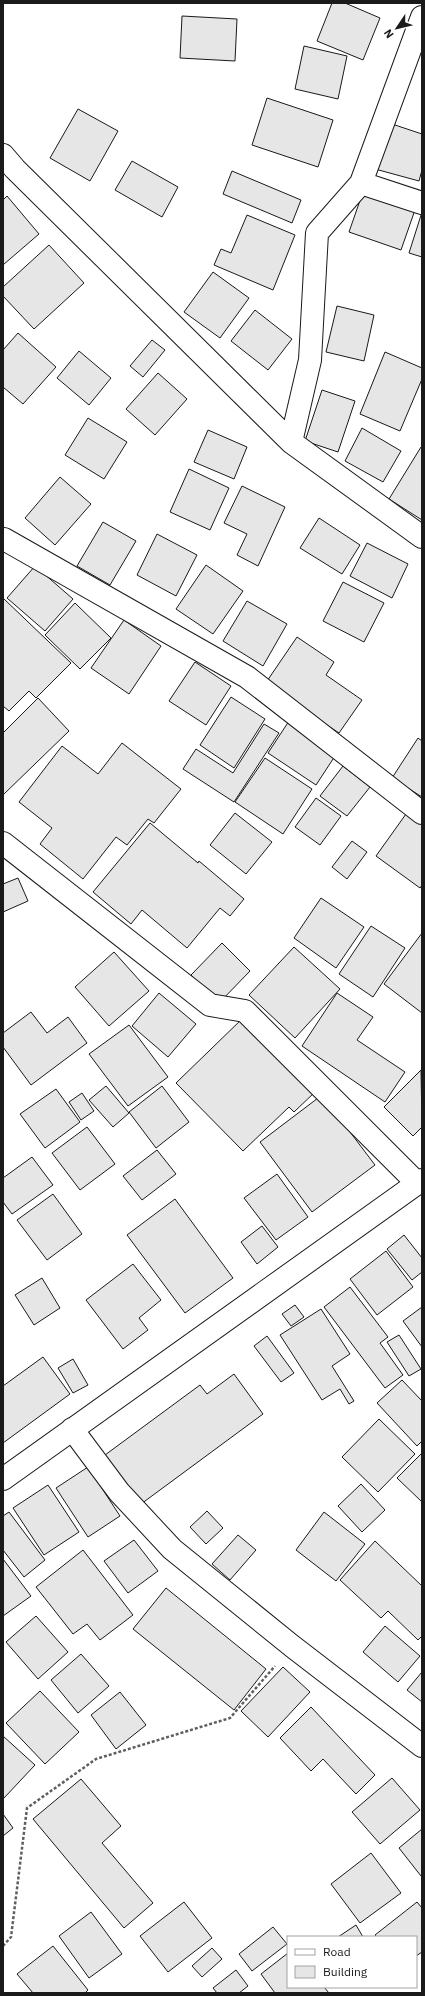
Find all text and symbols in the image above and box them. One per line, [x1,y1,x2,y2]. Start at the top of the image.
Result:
north arrow [377,8,417,48]
text: N [381,26,397,41]
legend [287,1936,417,1988]
text: Road [323,1944,351,1959]
text: Building [323,1964,368,1979]

